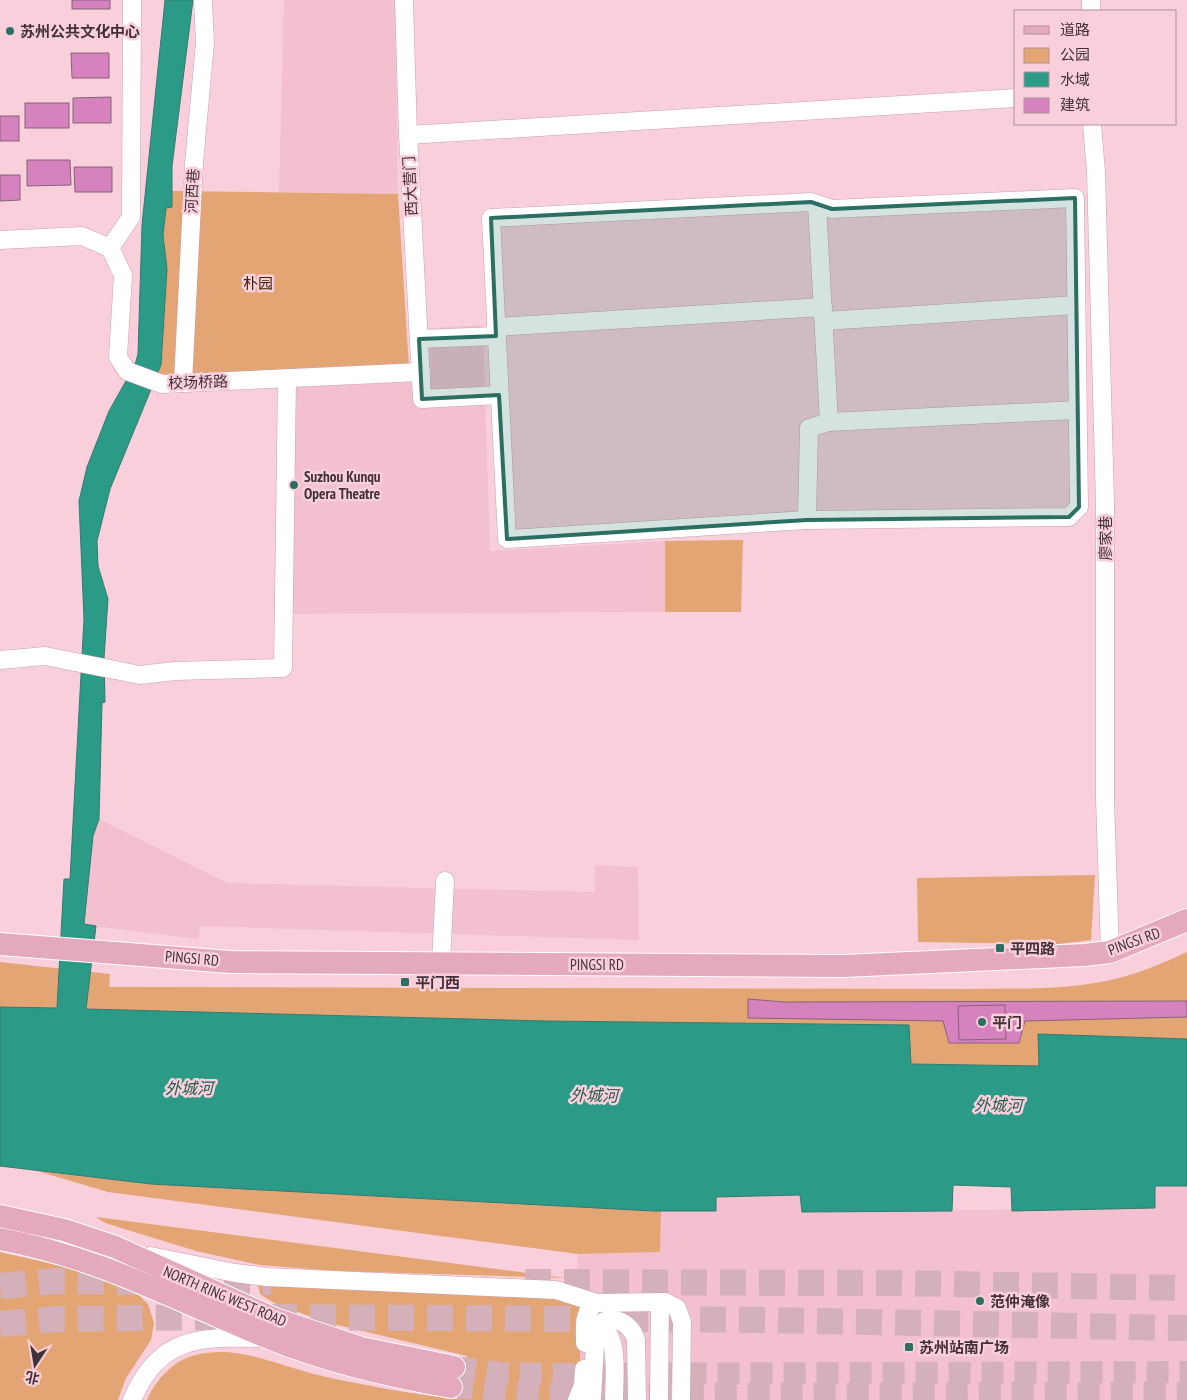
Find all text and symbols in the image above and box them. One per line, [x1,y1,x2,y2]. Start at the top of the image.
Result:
legend [1014,10,1177,125]
text: 道路 [1060,20,1090,39]
place label: 苏州公共文化中心 [20,22,140,41]
marker: 苏州公共文化中心 [4,25,16,37]
text: 公园 [1060,45,1090,64]
text: 水域 [1060,70,1090,89]
text: 建筑 [1060,95,1090,114]
street label: 西大营门 [399,156,421,216]
street label: 河西巷 [181,168,203,214]
park label: 朴园 [243,274,273,293]
street label: 校场桥路 [168,371,228,393]
place label: Suzhou Kunqu Opera Theatre [304,467,381,503]
marker: Suzhou Kunqu Opera Theatre [288,479,300,491]
street label: 廖家巷 [1096,515,1115,561]
street label: PINGSI RD [1105,923,1163,959]
place label: 平四路 [1010,939,1055,958]
marker: 平四路 [994,942,1006,954]
street label: PINGSI RD [164,946,220,970]
street label: PINGSI RD [570,955,624,974]
place label: 平门西 [415,973,460,992]
marker: 平门西 [399,976,411,988]
place label: 平门 [992,1013,1022,1032]
marker: 平门 [976,1016,988,1028]
water label: 外城河 [165,1078,216,1098]
water label: 外城河 [570,1085,621,1105]
water label: 外城河 [974,1095,1025,1115]
street label: NORTH RING WEST ROAD [161,1262,289,1331]
place label: 范仲淹像 [990,1292,1050,1311]
marker: 范仲淹像 [974,1295,986,1307]
place label: 苏州站南广场 [919,1338,1009,1357]
north arrow [10,1340,60,1390]
marker: 苏州站南广场 [903,1341,915,1353]
text: 北 [24,1367,41,1388]

